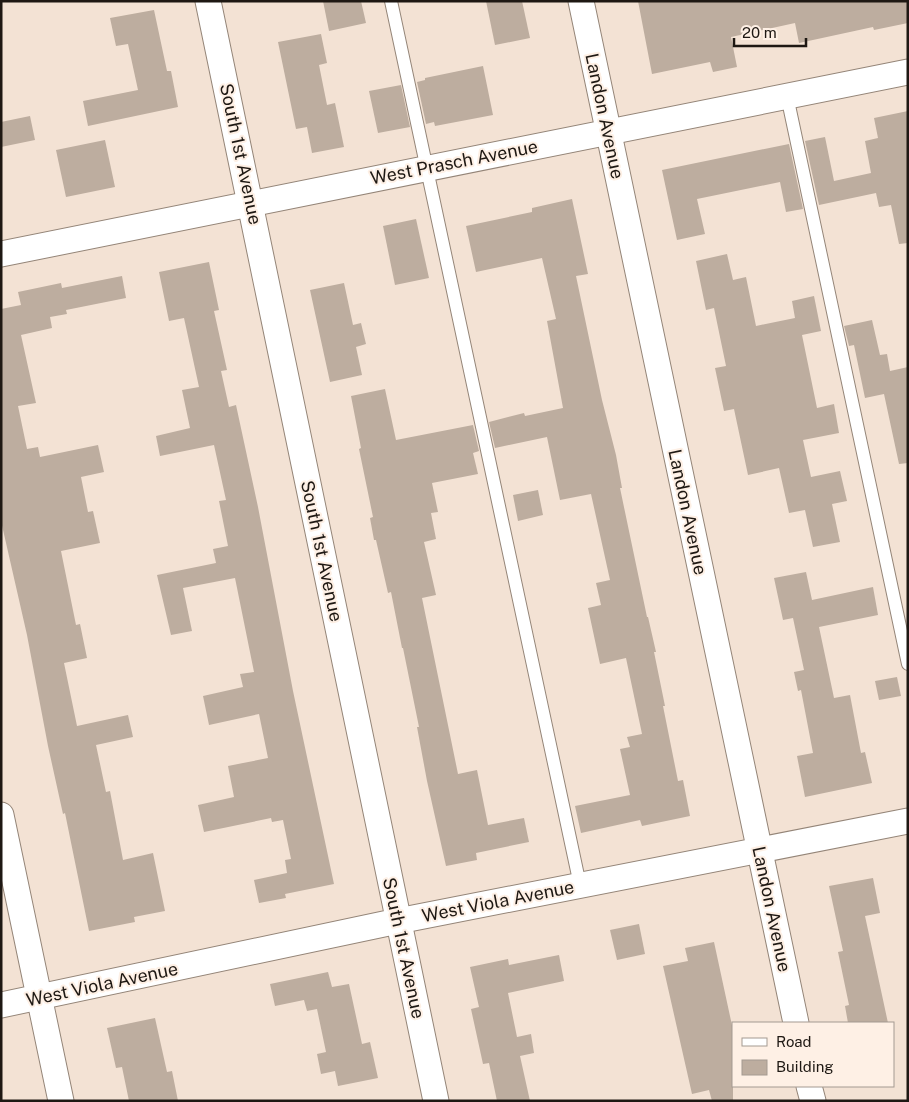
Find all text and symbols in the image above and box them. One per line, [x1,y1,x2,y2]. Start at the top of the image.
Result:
scale bar [734,15,806,47]
text: 20 m [742,24,777,41]
street label: Landon Avenue [581,51,629,181]
street label: South 1st Avenue [216,81,266,227]
street label: West Prasch Avenue [368,135,540,189]
street label: Landon Avenue [664,447,712,577]
street label: South 1st Avenue [297,478,347,624]
street label: Landon Avenue [748,844,796,974]
street label: South 1st Avenue [379,875,429,1021]
street label: West Viola Avenue [420,876,576,926]
street label: West Viola Avenue [24,958,180,1010]
legend [732,1022,894,1087]
text: Road [776,1033,812,1050]
text: Building [776,1058,834,1075]

